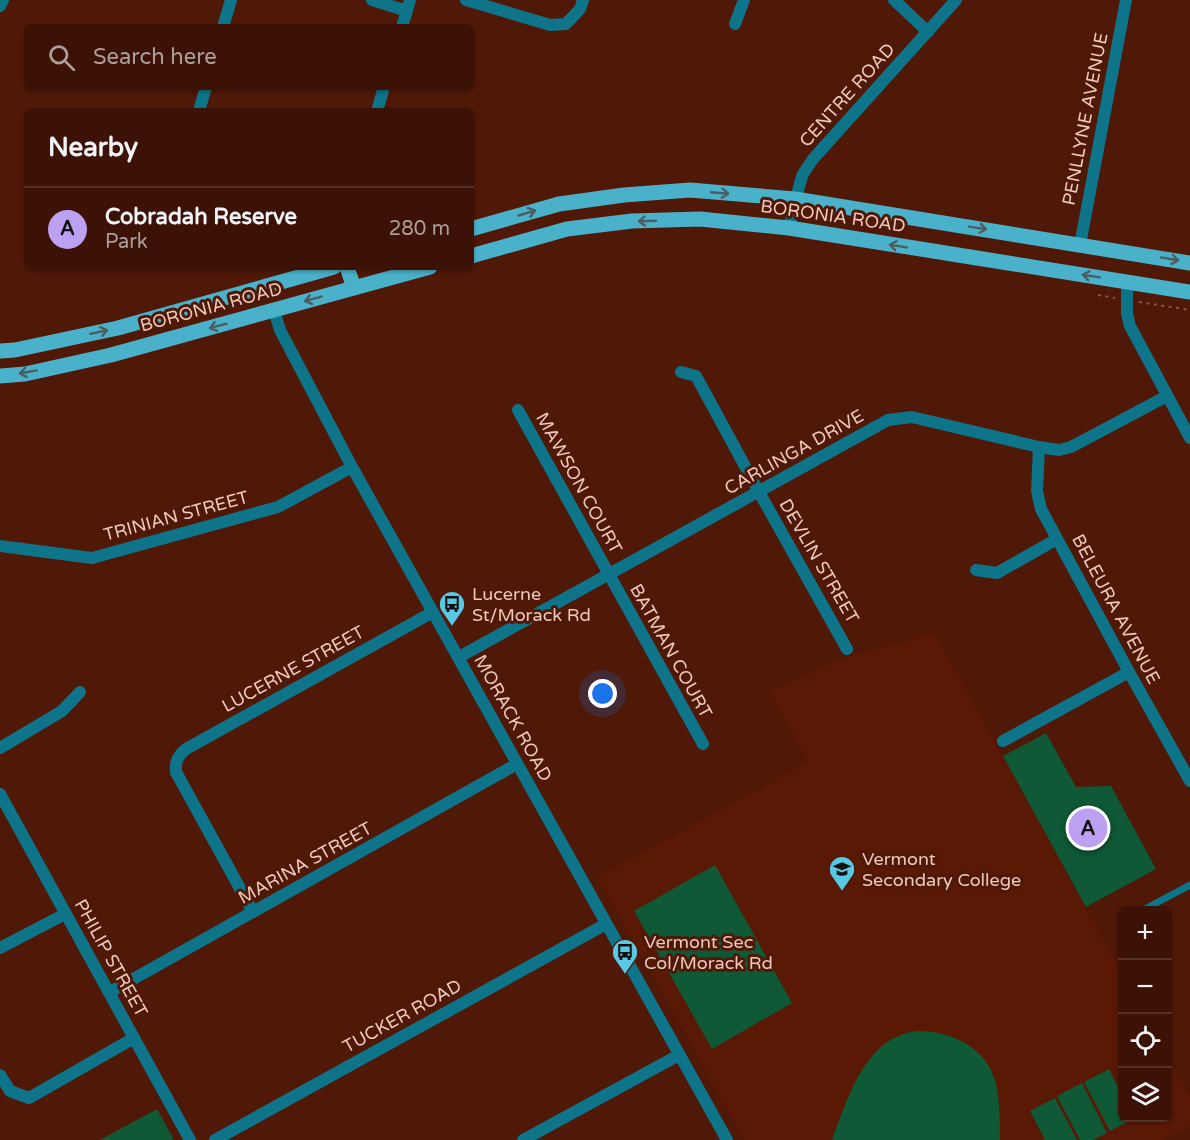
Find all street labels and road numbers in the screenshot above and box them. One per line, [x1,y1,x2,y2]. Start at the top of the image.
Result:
street label: PENLLYNE AVENUE [1057,31,1113,207]
street label: CENTRE ROAD [794,38,900,152]
street label: BORONIA ROAD [759,195,907,237]
street label: BORONIA ROAD [137,277,285,337]
street label: CARLINGA DRIVE [720,405,868,499]
street label: MAWSON COURT [531,409,627,557]
street label: TRINIAN STREET [101,486,251,546]
street label: DEVLIN STREET [774,495,864,627]
street label: BELEURA AVENUE [1067,530,1165,688]
street label: BATMAN COURT [625,580,717,722]
street label: LUCERNE STREET [218,621,368,717]
street label: MORACK ROAD [469,651,557,785]
street label: MARINA STREET [234,817,376,909]
street label: PHILIP STREET [70,895,152,1021]
street label: TUCKER ROAD [339,974,465,1058]

